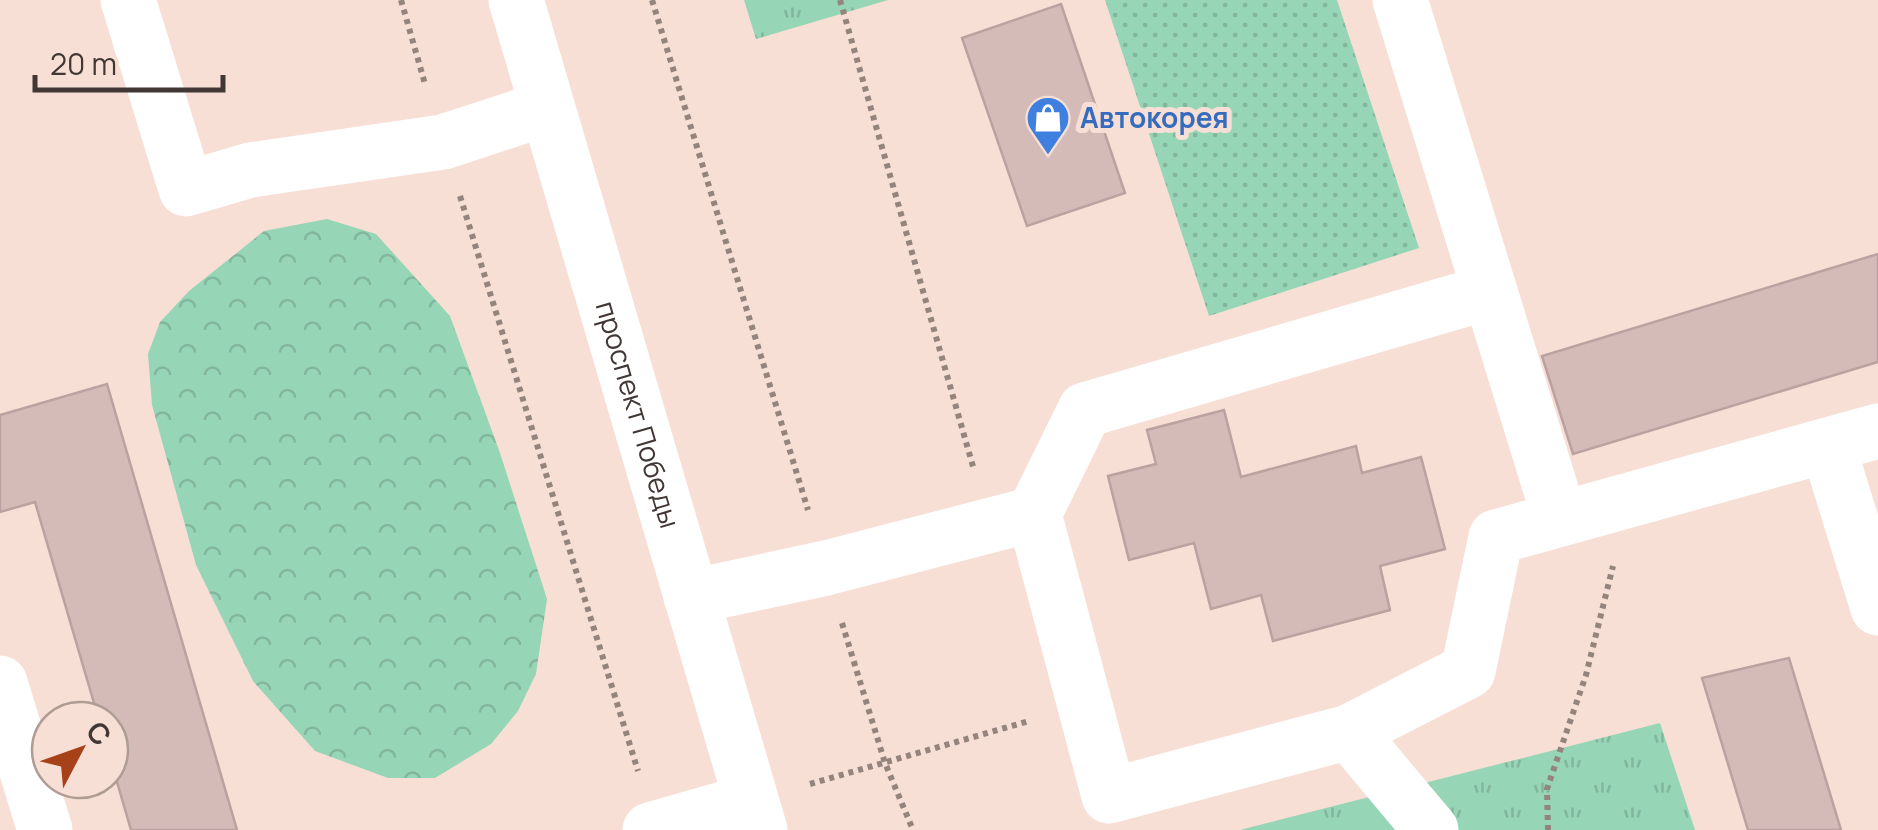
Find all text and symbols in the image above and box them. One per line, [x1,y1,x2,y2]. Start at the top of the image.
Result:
scale bar [35,30,222,92]
text: 20 m [50,43,117,84]
shop icon: Автокорея [1025,95,1071,156]
place label: Автокорея [1080,98,1229,136]
street label: проспект Победы [587,296,690,532]
north arrow [30,700,130,800]
text: С [78,713,121,753]

